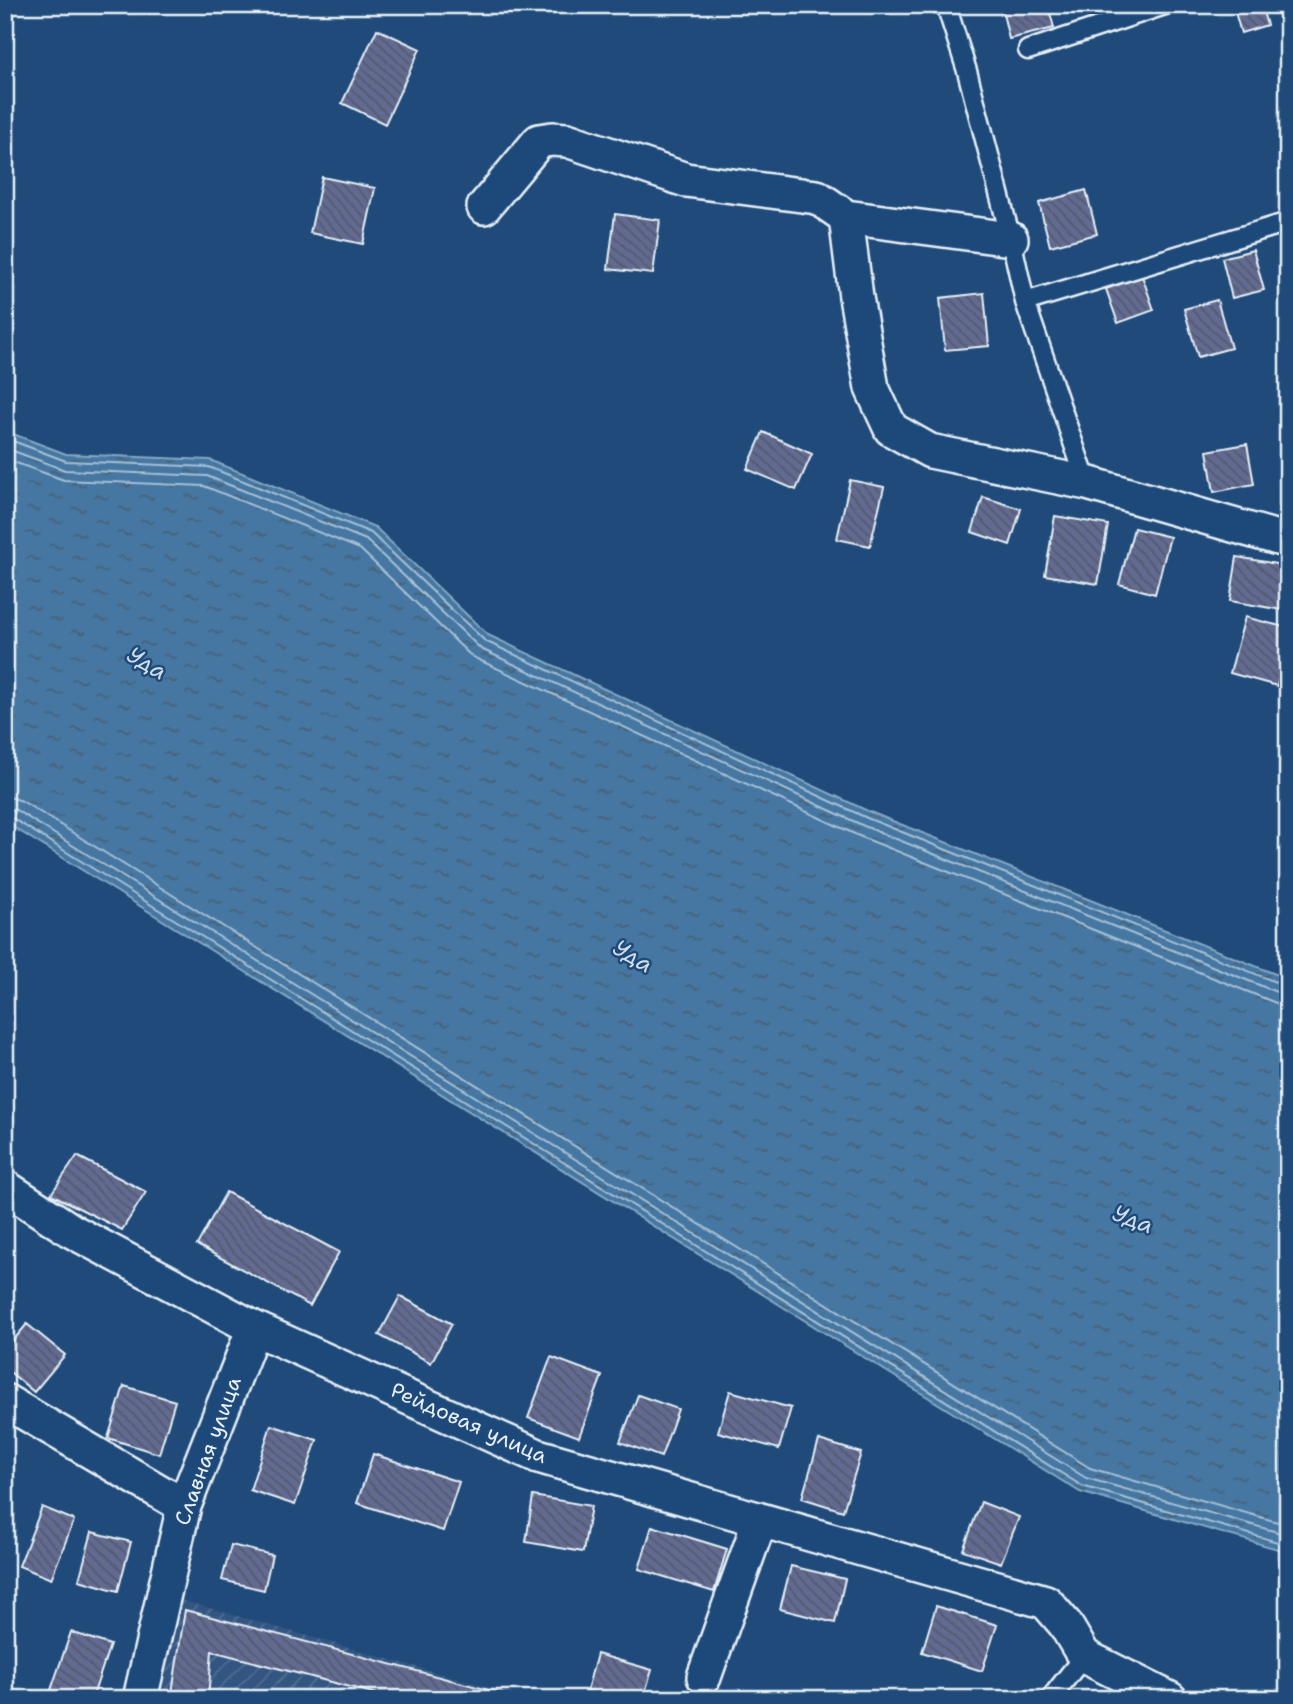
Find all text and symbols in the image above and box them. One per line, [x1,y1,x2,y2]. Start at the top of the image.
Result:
water label: Уда [121,639,173,687]
water label: Уда [607,932,659,980]
water label: Уда [1108,1198,1158,1240]
street label: Славная улица [168,1373,248,1529]
street label: Рейдовая улица [386,1376,552,1470]

